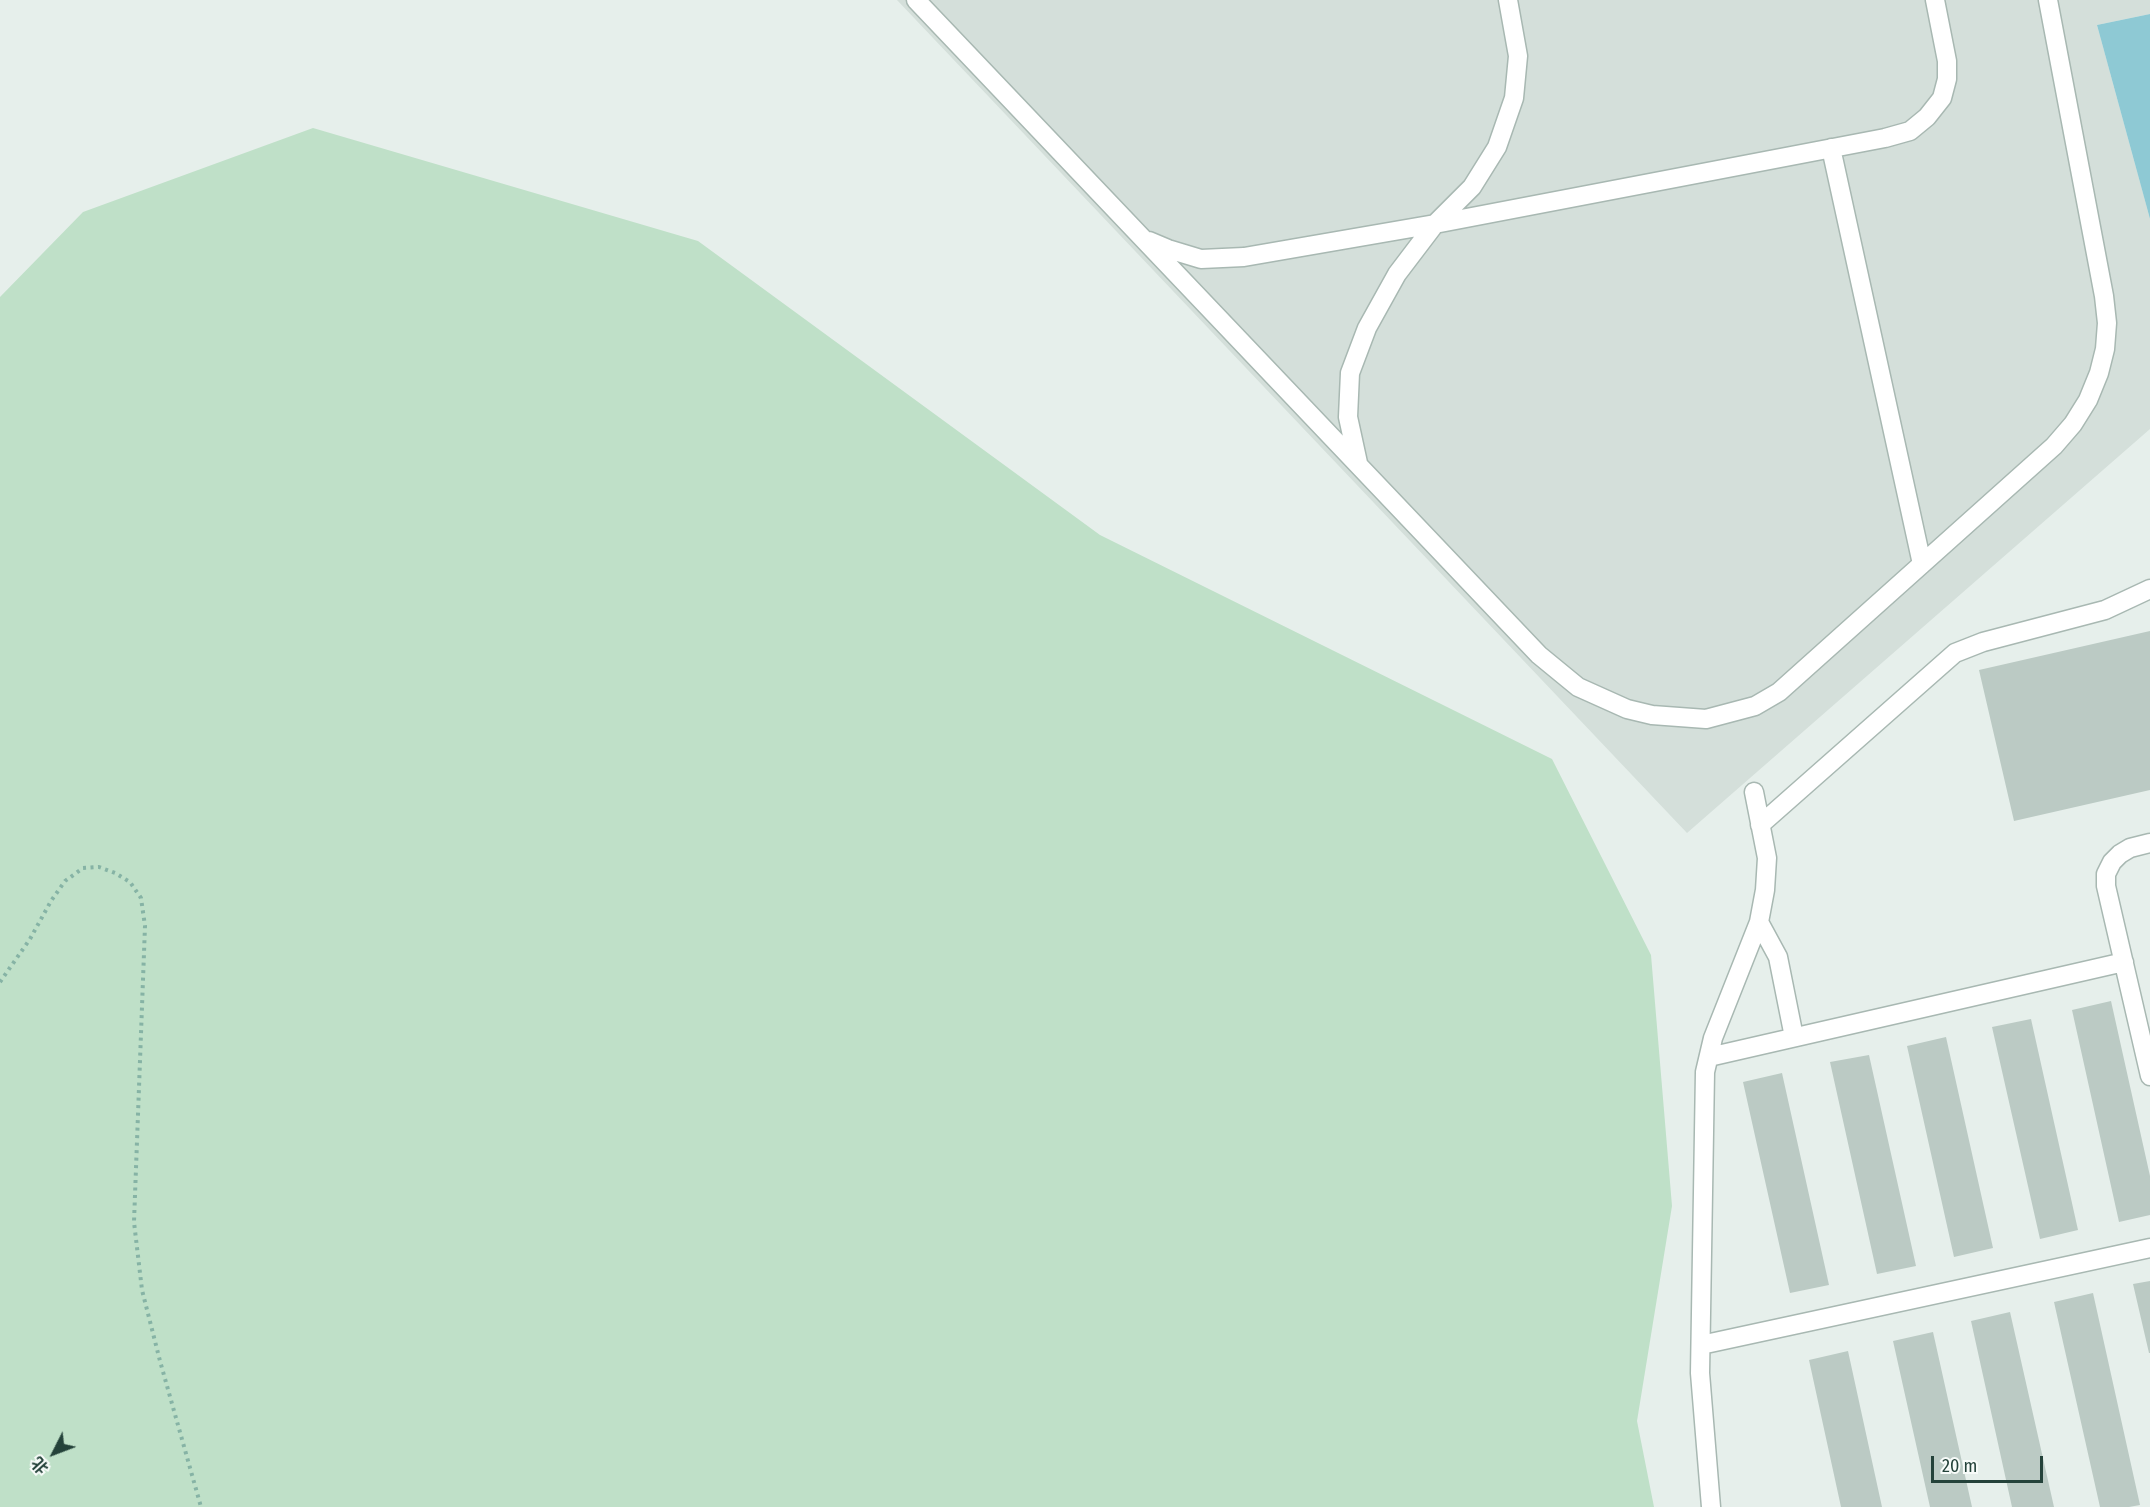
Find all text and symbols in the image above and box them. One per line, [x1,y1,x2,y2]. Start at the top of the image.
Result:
north arrow [24,1423,84,1483]
scale bar [1934,1444,2046,1482]
text: 北 [28,1453,53,1478]
text: 20 m [1942,1455,1977,1477]

